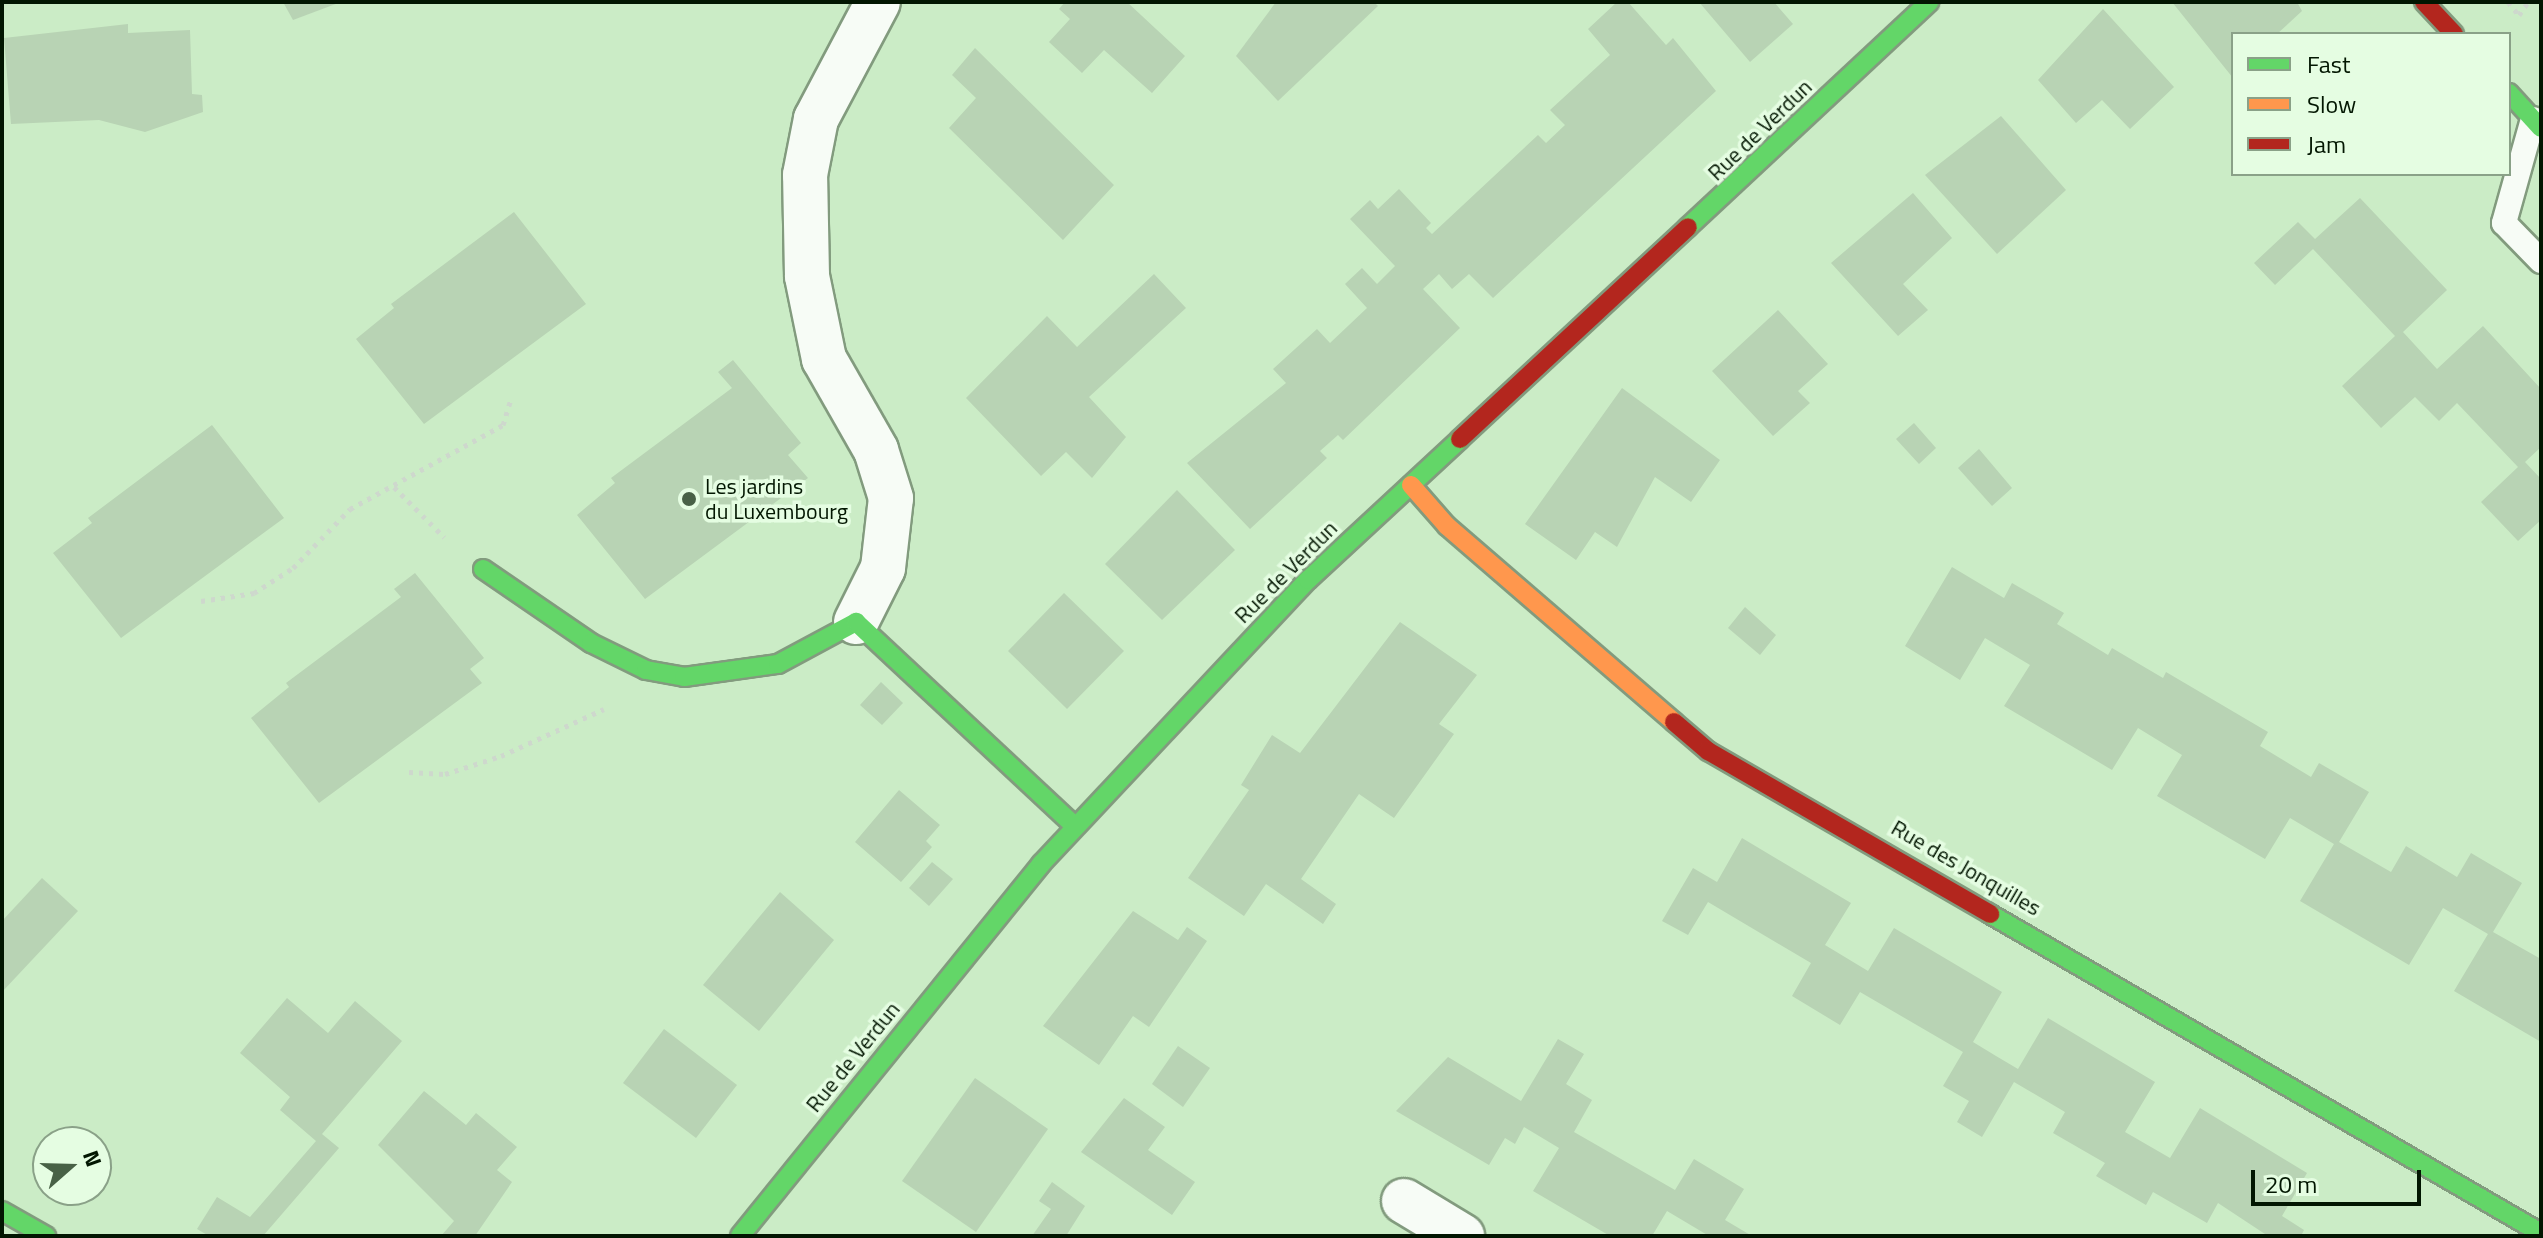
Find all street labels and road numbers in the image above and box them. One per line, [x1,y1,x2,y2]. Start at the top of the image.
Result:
street label: Rue de Verdun [1702,74,1818,186]
street label: Rue de Verdun [1229,515,1343,629]
street label: Rue des Jonquilles [1887,815,2045,921]
street label: Rue de Verdun [800,996,906,1118]

